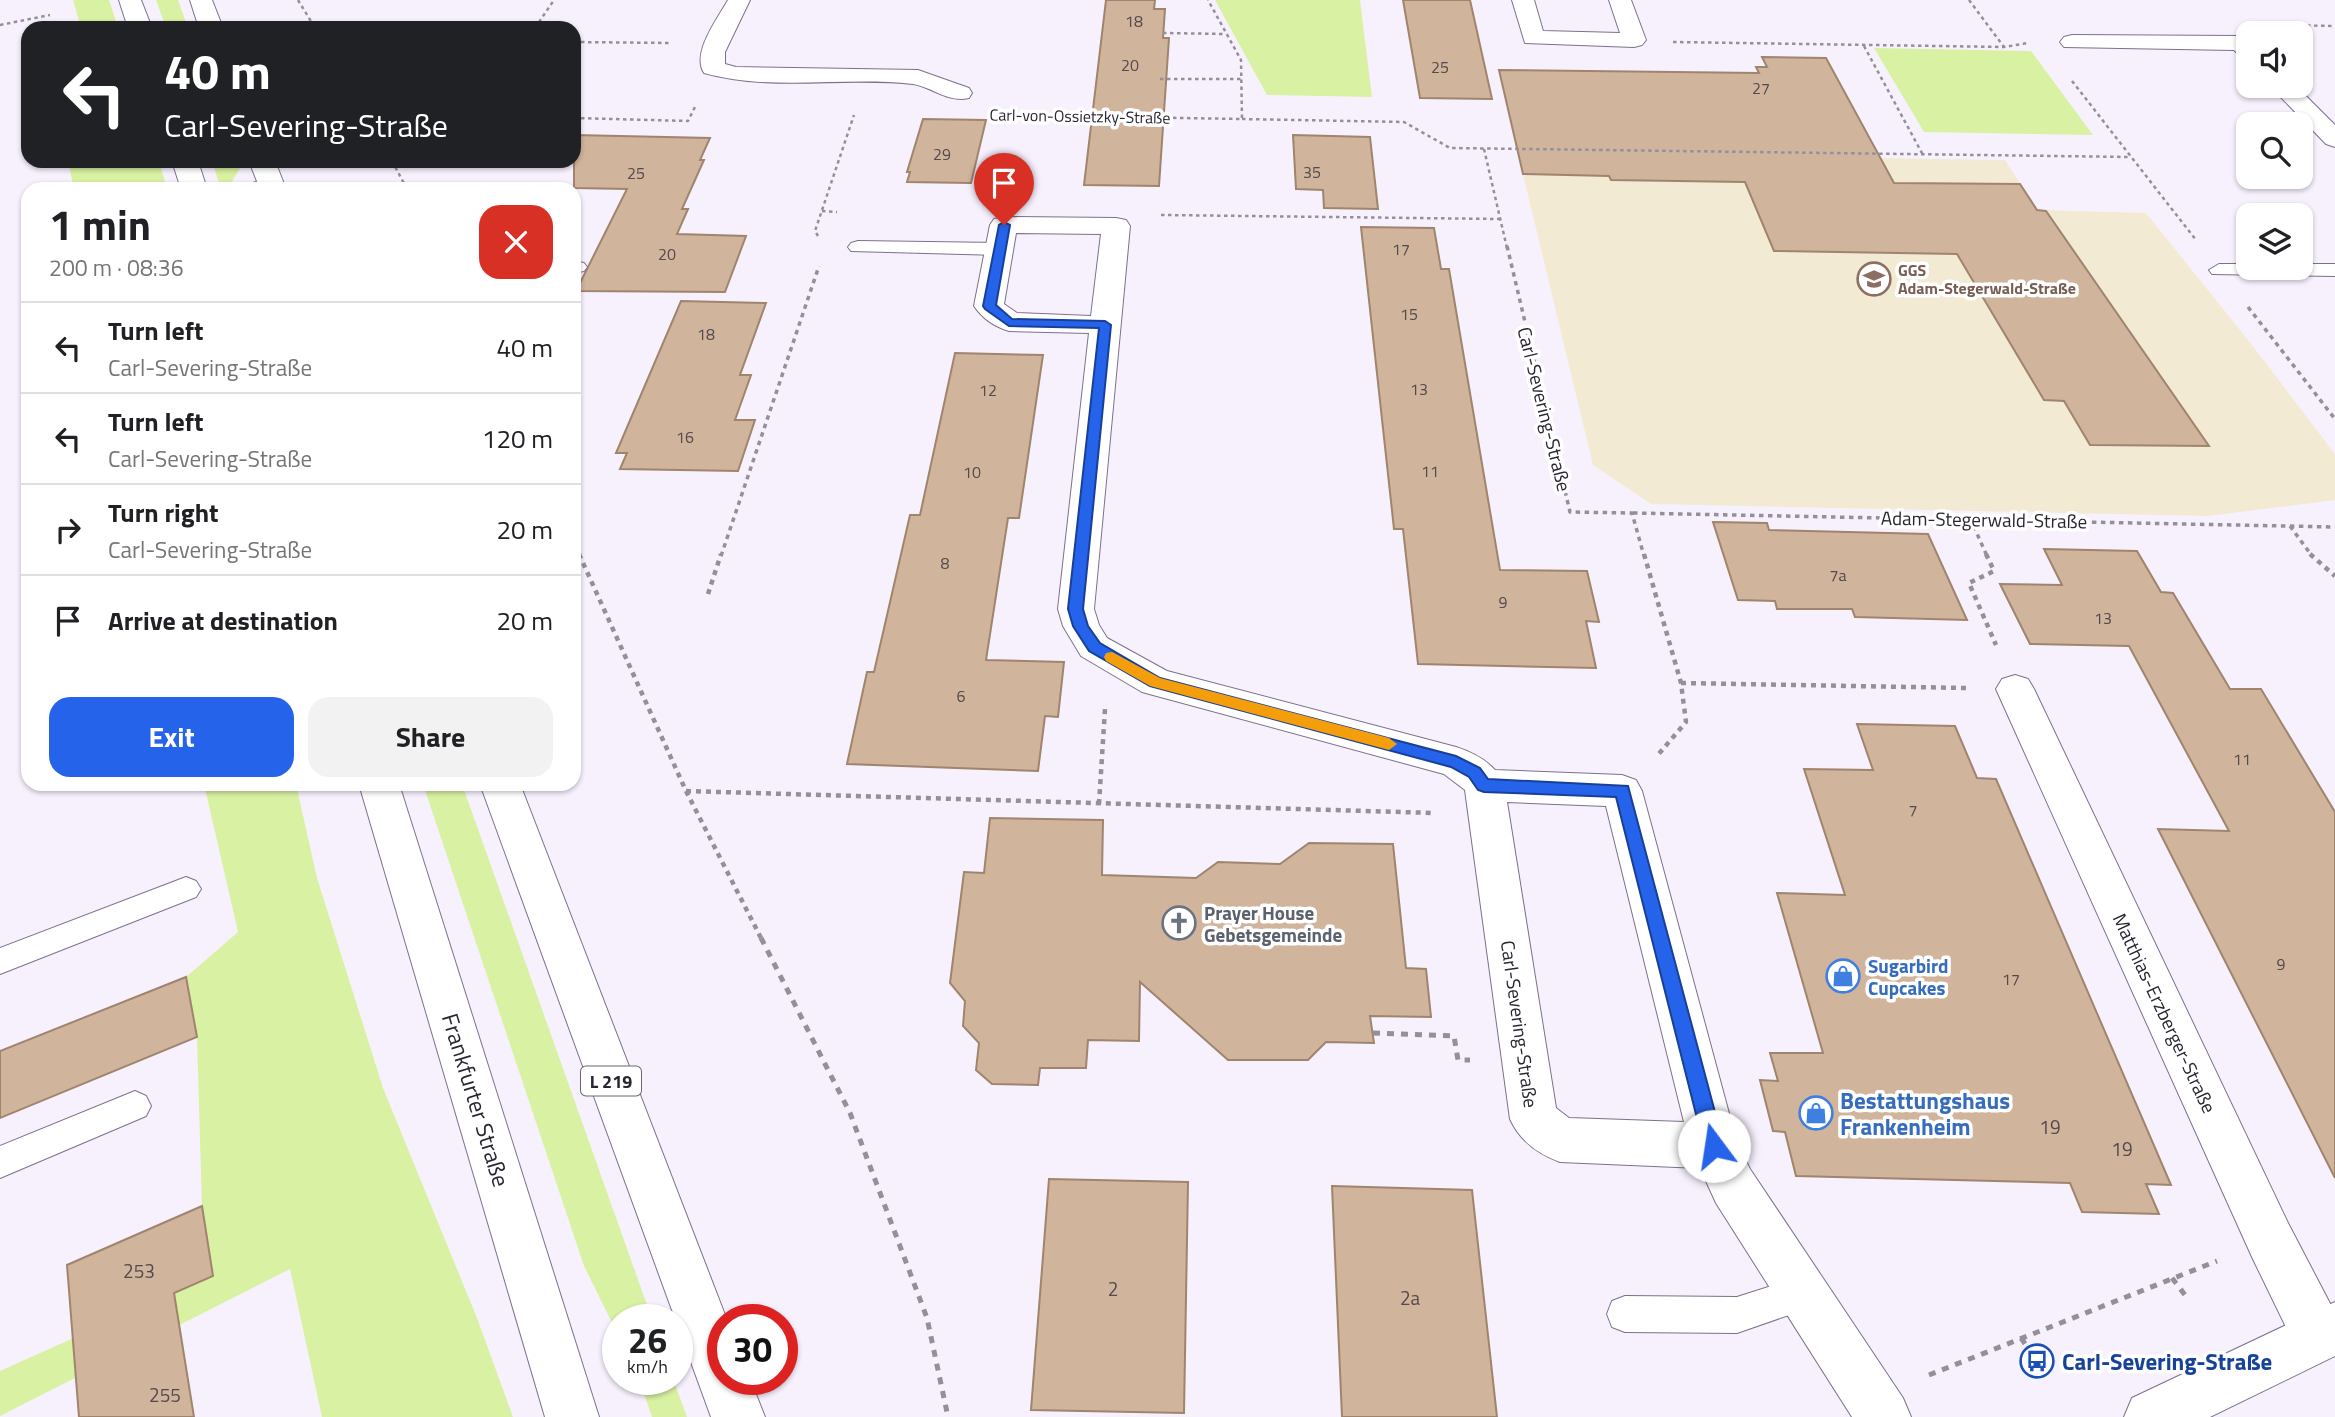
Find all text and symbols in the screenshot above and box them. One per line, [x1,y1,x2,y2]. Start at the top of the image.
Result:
house number: 18 [1125,9,1143,33]
map controls [2236,21,2313,280]
button: sound [2236,21,2313,98]
text: 40 m [164,33,271,108]
icon: left [49,49,140,140]
house number: 20 [1121,53,1139,77]
house number: 25 [1431,55,1449,79]
house number: 27 [1752,76,1770,100]
text: Carl-Severing-Straße [164,101,448,149]
street label: Carl-von-Ossietzky-Straße [989,102,1171,130]
button: search [2236,112,2313,189]
house number: 29 [933,142,951,166]
pin [974,153,1034,225]
house number: 35 [1303,160,1321,184]
house number: 25 [627,161,645,185]
icon: arrive [985,164,1023,202]
text: 1 min [49,192,151,256]
button: layers [2236,203,2313,280]
button: close [479,205,553,279]
house number: 17 [1392,237,1410,261]
house number: 20 [658,242,676,266]
text: 200 m · 08:36 [49,250,184,285]
place label: GGS Adam-Stegerwald-Straße [1898,258,2076,300]
school or university icon: GGS Adam-Stegerwald-Straße [1855,260,1893,298]
house number: 15 [1400,302,1418,326]
text: Turn left [108,311,203,350]
house number: 18 [697,322,715,346]
street label: Carl-Severing-Straße [1511,324,1579,494]
text: 40 m [496,328,553,367]
icon: left [49,329,87,367]
text: Carl-Severing-Straße [108,350,312,385]
house number: 13 [1410,377,1428,401]
house number: 12 [979,378,997,402]
text: Turn left [108,402,203,441]
text: 120 m [482,419,553,458]
icon: left [49,420,87,458]
house number: 16 [676,425,694,449]
text: Carl-Severing-Straße [108,441,312,476]
house number: 11 [1421,459,1439,483]
house number: 10 [963,460,981,484]
text: Turn right [108,493,219,532]
street label: Adam-Stegerwald-Straße [1881,503,2087,535]
text: 20 m [496,510,553,549]
icon: right [49,511,87,549]
text: Carl-Severing-Straße [108,532,312,567]
house number: 8 [941,551,950,575]
house number: 7a [1830,563,1846,587]
house number: 9 [1499,590,1508,614]
text: Arrive at destination [108,601,338,640]
text: 20 m [496,601,553,640]
icon: arrive [49,602,87,640]
house number: 13 [2094,606,2112,630]
house number: 6 [957,684,966,708]
button: Exit [49,697,294,777]
button: Share [308,697,553,777]
house number: 11 [2233,747,2251,771]
house number: 7 [1909,798,1917,822]
place label: Prayer House Gebetsgemeinde [1204,898,1343,949]
church icon: Prayer House Gebetsgemeinde [1160,904,1198,942]
street label: Matthias-Erzberger-Straße [2106,908,2224,1118]
street label: Carl-Severing-Straße [1494,938,1546,1110]
place label: Sugarbird Cupcakes [1868,951,1949,1002]
house number: 9 [2277,952,2286,976]
shop icon: Sugarbird Cupcakes [1824,957,1862,995]
house number: 17 [2002,967,2020,991]
street label: Frankfurter Straße [433,1009,519,1191]
road number: L 219 [581,1066,641,1096]
place label: Bestattungshaus Frankenheim [1840,1083,2010,1144]
shop icon: Bestattungshaus Frankenheim [1797,1094,1835,1132]
position arrow [1677,1109,1751,1183]
house number: 19 [2039,1112,2061,1141]
house number: 19 [2111,1134,2133,1163]
house number: 253 [123,1256,155,1285]
house number: 2 [1108,1274,1118,1303]
house number: 2a [1400,1283,1421,1312]
speed limit sign: 30 [707,1304,798,1395]
text: 26 [628,1313,667,1367]
bus stop icon: Carl-Severing-Straße [2018,1342,2056,1380]
place label: Carl-Severing-Straße [2062,1344,2272,1379]
text: km/h [627,1353,668,1380]
house number: 255 [149,1380,181,1409]

